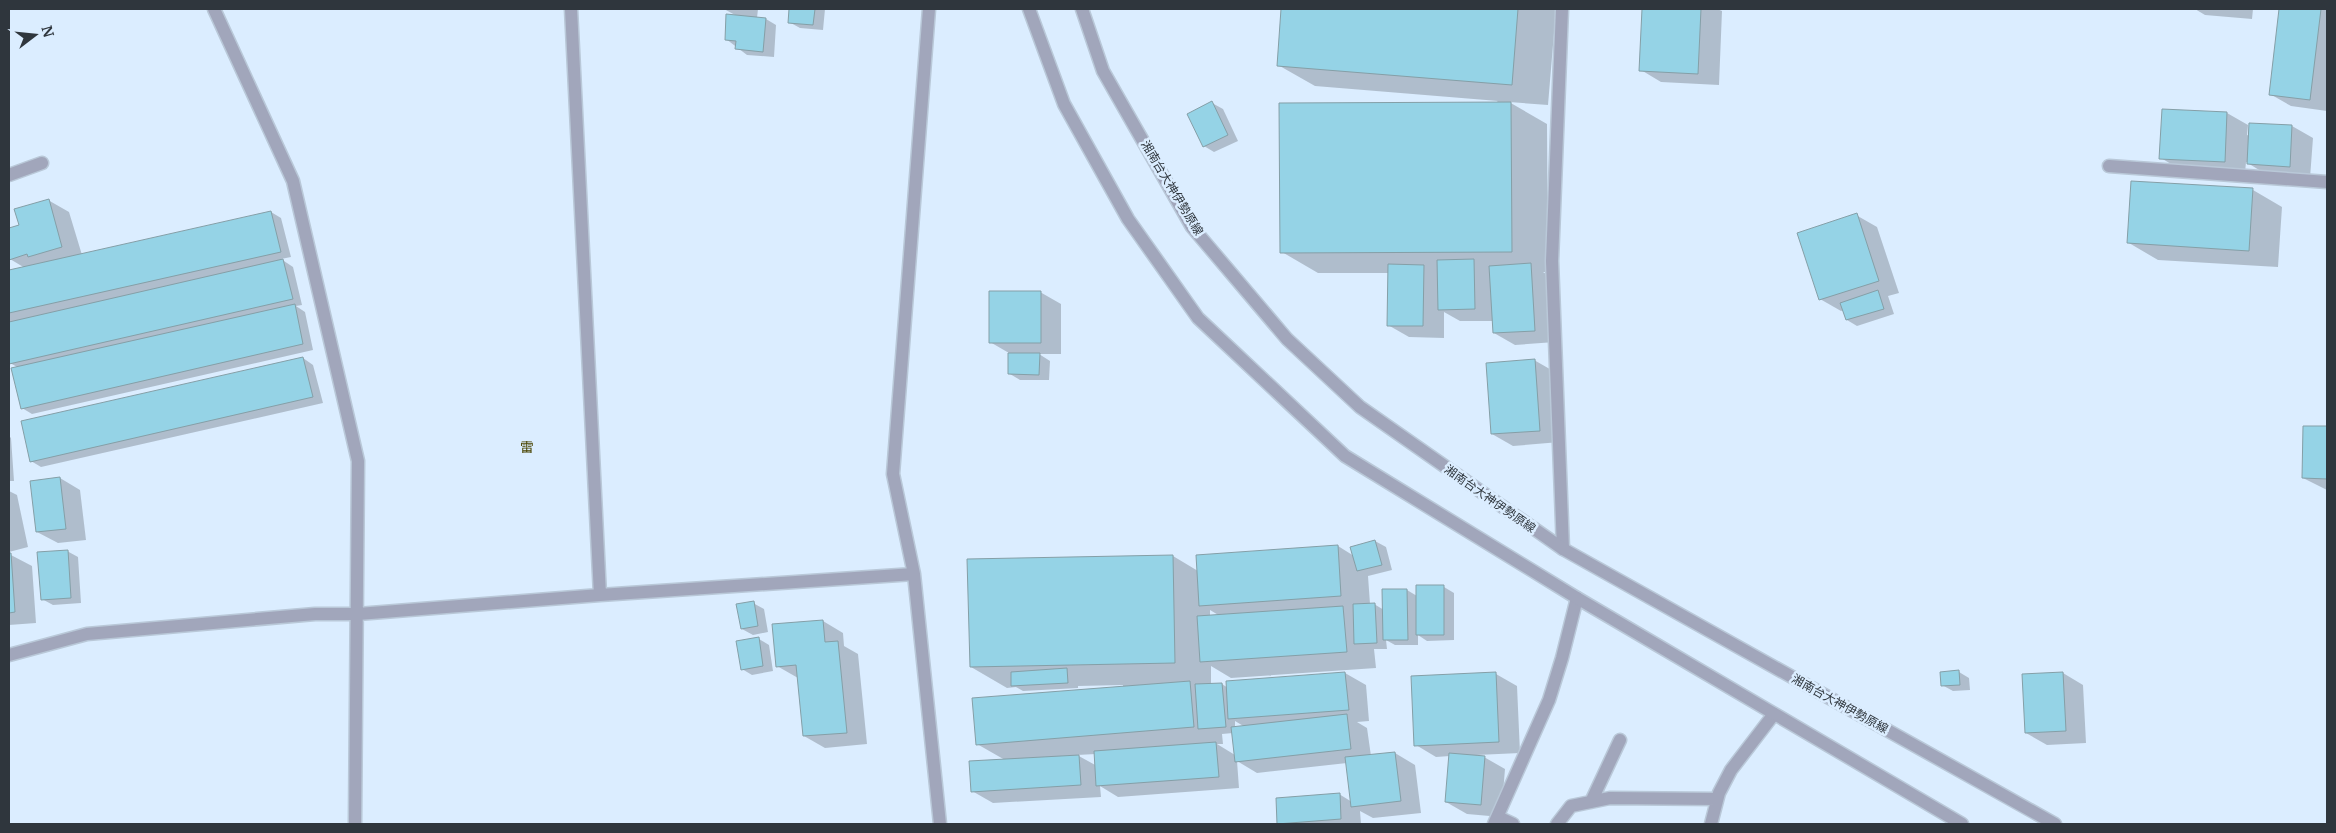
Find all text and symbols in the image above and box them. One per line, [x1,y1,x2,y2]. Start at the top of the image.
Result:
north arrow [10,10,60,60]
text: N [37,24,58,39]
street label: 湘南台大神伊勢原線 [1138,138,1207,238]
district label: 雷 [520,438,534,456]
street label: 湘南台大神伊勢原線 [1442,461,1539,536]
street label: 湘南台大神伊勢原線 [1789,671,1891,736]

